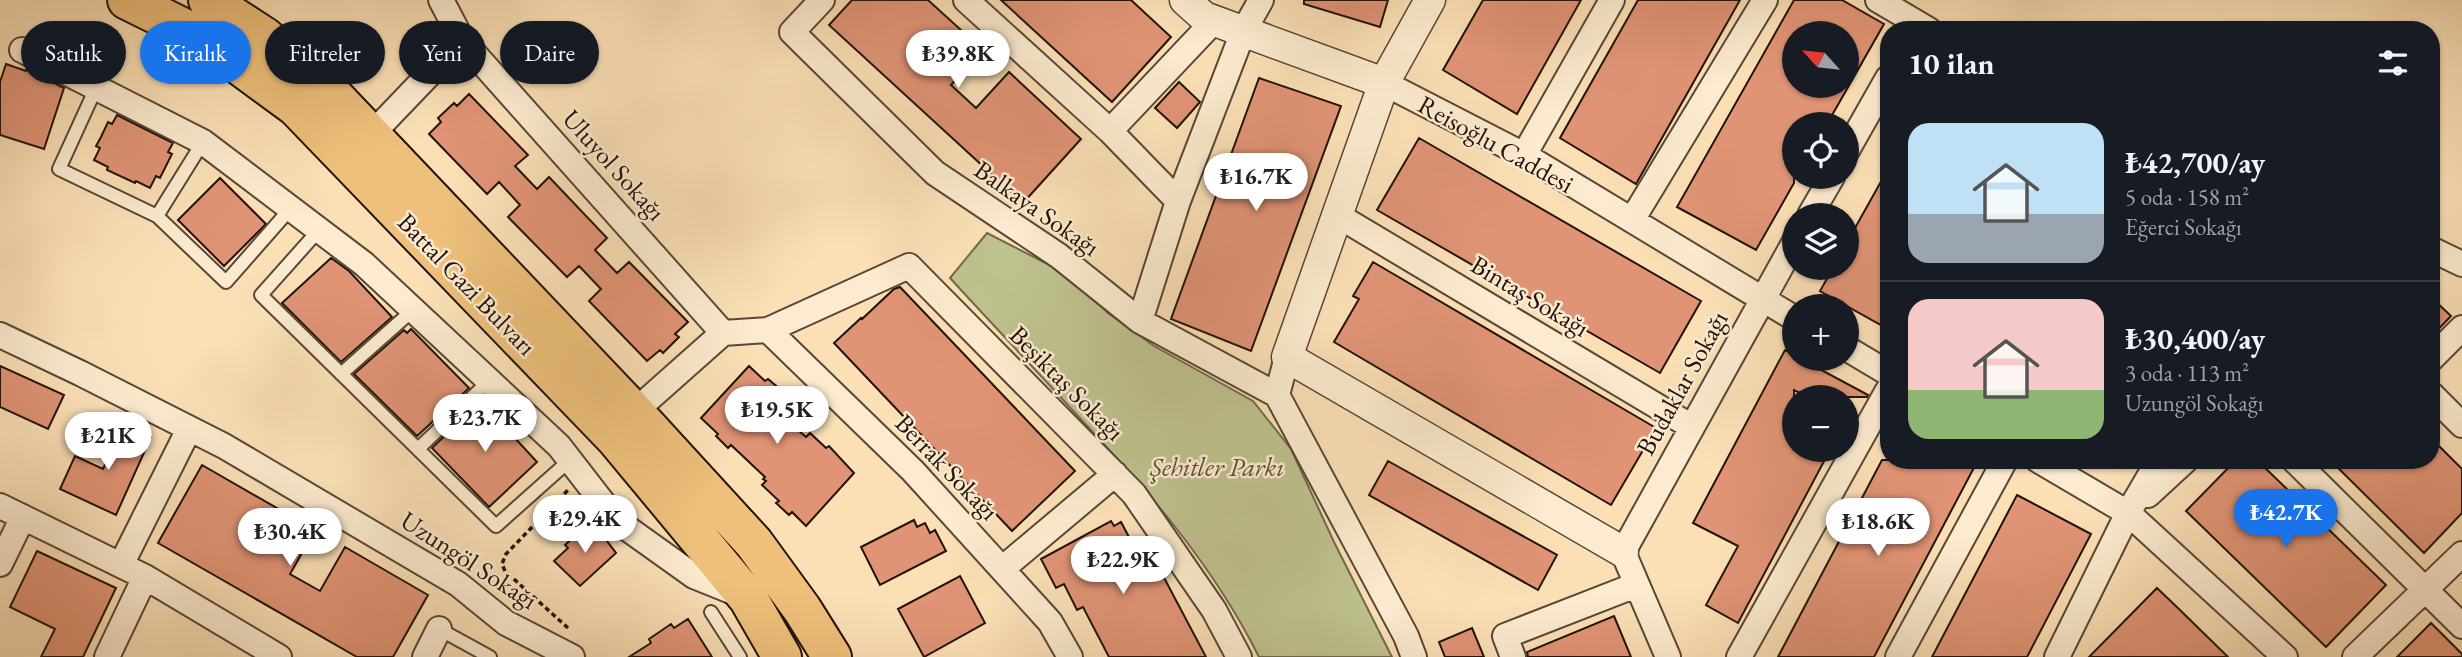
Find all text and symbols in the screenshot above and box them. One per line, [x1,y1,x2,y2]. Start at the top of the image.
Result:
chip: Satılık [21,21,126,84]
chip: Kiralık [140,21,251,84]
chip: Filtreler [265,21,385,84]
chip: Yeni [399,21,486,84]
chip: Daire [500,21,599,84]
north arrow [1782,21,1858,98]
map controls [1782,21,1859,462]
pin: ₺39.8K [901,31,1015,90]
text: ₺39.8K [922,38,994,68]
text: 10 ilan [1908,44,1994,83]
icon: filters [2374,44,2412,82]
street label: Reisoğlu Caddesi [1412,87,1580,201]
street label: Uluyol Sokağı [555,102,673,228]
button: locate [1782,112,1859,189]
text: ₺42,700/ay [2125,143,2265,182]
icon: home [1964,151,2048,235]
street label: Balkaya Sokağı [968,152,1106,264]
pin: ₺16.7K [1199,154,1313,213]
text: ₺16.7K [1220,161,1292,191]
text: 5 oda · 158 m² [2125,182,2249,212]
button: layers [1782,203,1859,280]
street label: Battal Gazi Bulvarı [390,205,544,363]
text: Eğerci Sokağı [2125,212,2242,242]
street label: Bintaş Sokağı [1465,247,1595,345]
button: + [1782,294,1859,371]
street label: Budaklar Sokağı [1628,305,1736,461]
street label: Beşiktaş Sokağı [1002,318,1132,448]
text: ₺30,400/ay [2125,319,2265,358]
icon: home [1964,327,2048,411]
text: 3 oda · 113 m² [2125,358,2249,388]
button: − [1782,385,1859,462]
pin: ₺19.5K [720,386,834,446]
text: Uzungöl Sokağı [2125,388,2263,418]
pin: ₺23.7K [428,394,542,454]
text: ₺19.5K [741,394,813,424]
text: ₺23.7K [449,402,521,432]
street label: Berrak Sokağı [888,407,1006,527]
pin: ₺21K [67,412,149,472]
text: ₺21K [81,420,135,450]
park label: Şehitler Parkı [1149,450,1284,484]
pin: ₺42.7K [2229,490,2343,549]
pin: ₺29.4K [528,496,642,555]
text: ₺42.7K [2250,497,2322,527]
pin: ₺18.6K [1821,498,1935,558]
street label: Uzungöl Sokağı [394,503,544,617]
text: ₺29.4K [549,503,621,533]
text: ₺18.6K [1842,506,1914,536]
pin: ₺30.4K [233,508,347,568]
text: ₺30.4K [254,516,326,546]
pin: ₺22.9K [1066,536,1180,596]
text: ₺22.9K [1087,544,1159,574]

